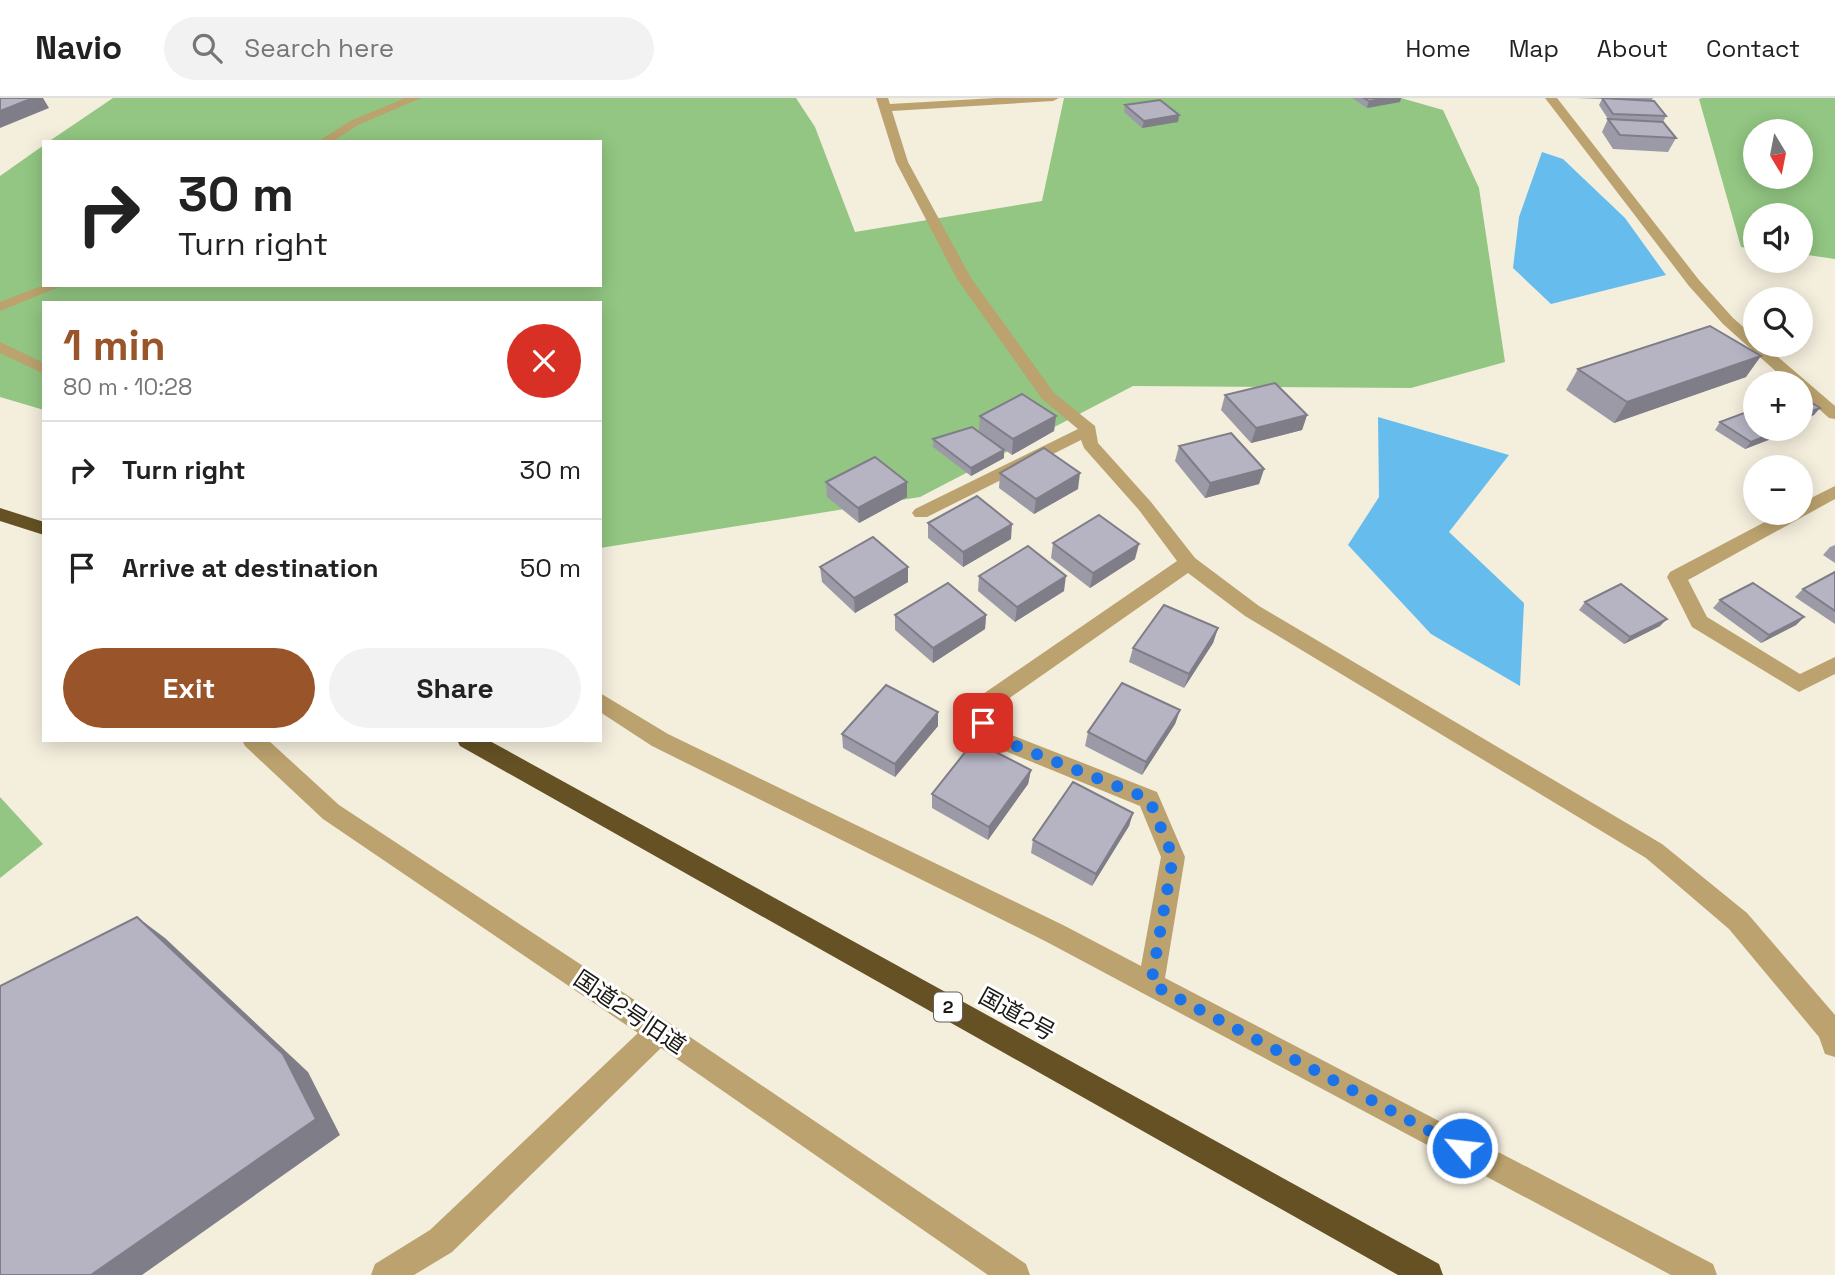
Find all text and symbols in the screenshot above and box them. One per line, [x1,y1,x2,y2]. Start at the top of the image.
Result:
search box [164,17,654,80]
text: Navio [35,27,122,69]
icon: search [188,29,226,67]
text: Search here [244,31,394,65]
text: Home [1405,33,1471,64]
text: Map [1509,33,1559,64]
text: About [1597,33,1668,64]
text: Contact [1706,33,1800,64]
north arrow [1743,119,1813,189]
map controls [1743,119,1813,525]
text: 30 m [178,163,294,225]
icon: right [63,168,154,259]
button: sound [1743,203,1813,273]
text: Turn right [178,224,328,264]
button: search [1743,287,1813,357]
text: 1 min [63,319,166,372]
button: close [507,324,581,398]
button: + [1743,371,1813,441]
text: 80 m · 10:28 [63,372,192,402]
icon: right [63,451,101,489]
text: Turn right [122,453,246,487]
text: 30 m [520,453,581,487]
button: − [1743,455,1813,525]
icon: arrive [63,549,101,587]
text: Arrive at destination [122,551,379,585]
text: 50 m [520,551,581,585]
button: Exit [63,648,315,728]
button: Share [329,648,581,728]
pin [953,693,1013,753]
icon: arrive [964,704,1002,742]
street label: 国道2号旧道 [568,964,692,1060]
street label: 国道2号 [973,981,1061,1047]
road number: 2 [934,992,962,1022]
position arrow [1425,1111,1499,1185]

